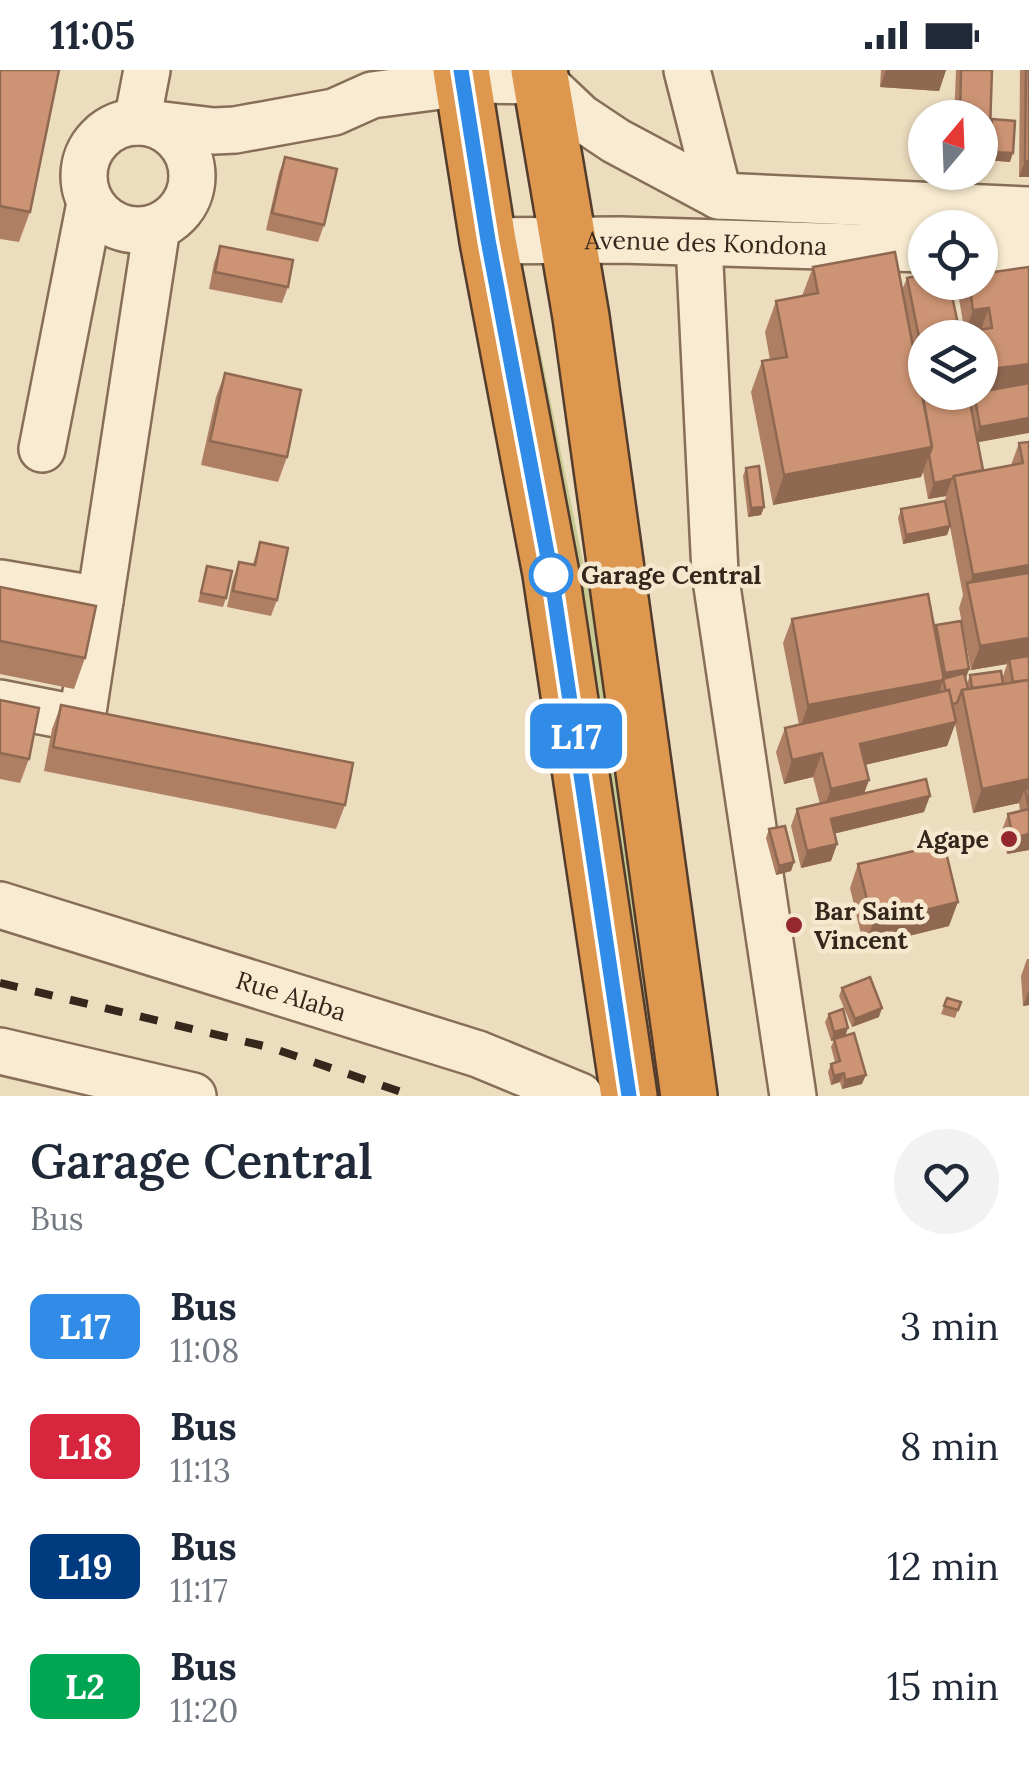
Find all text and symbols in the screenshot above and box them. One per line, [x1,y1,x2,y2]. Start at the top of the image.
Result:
text: 11:05 [50,11,135,59]
north arrow [908,100,998,190]
map controls [908,100,998,410]
button: locate [908,210,998,300]
street label: Avenue des Kondona [584,224,828,262]
button: layers [908,320,998,410]
marker: Garage Central [530,554,572,596]
place label: Garage Central [581,559,761,591]
line badge: L17 [518,704,634,768]
text: L17 [550,714,602,759]
place label: Agape [917,823,989,855]
marker: Agape [998,828,1020,850]
place label: Bar Saint Vincent [814,895,925,956]
marker: Bar Saint Vincent [783,914,805,936]
street label: Rue Alaba [232,964,350,1028]
button: heart [894,1129,999,1234]
text: Garage Central [30,1130,373,1191]
text: Bus [30,1198,84,1239]
text: Bus [170,1282,237,1330]
text: 3 min [900,1302,999,1350]
text: L17 [59,1304,111,1349]
text: 11:08 [170,1330,239,1371]
text: Bus [170,1402,237,1450]
text: 8 min [900,1422,999,1470]
text: L18 [57,1424,113,1469]
text: 11:13 [170,1450,231,1491]
text: Bus [170,1522,237,1570]
text: 12 min [887,1542,999,1590]
text: L19 [57,1544,113,1589]
text: 11:17 [170,1570,228,1611]
text: Bus [170,1642,237,1690]
text: 15 min [887,1662,999,1710]
text: L2 [65,1664,105,1709]
text: 11:20 [170,1690,238,1731]

